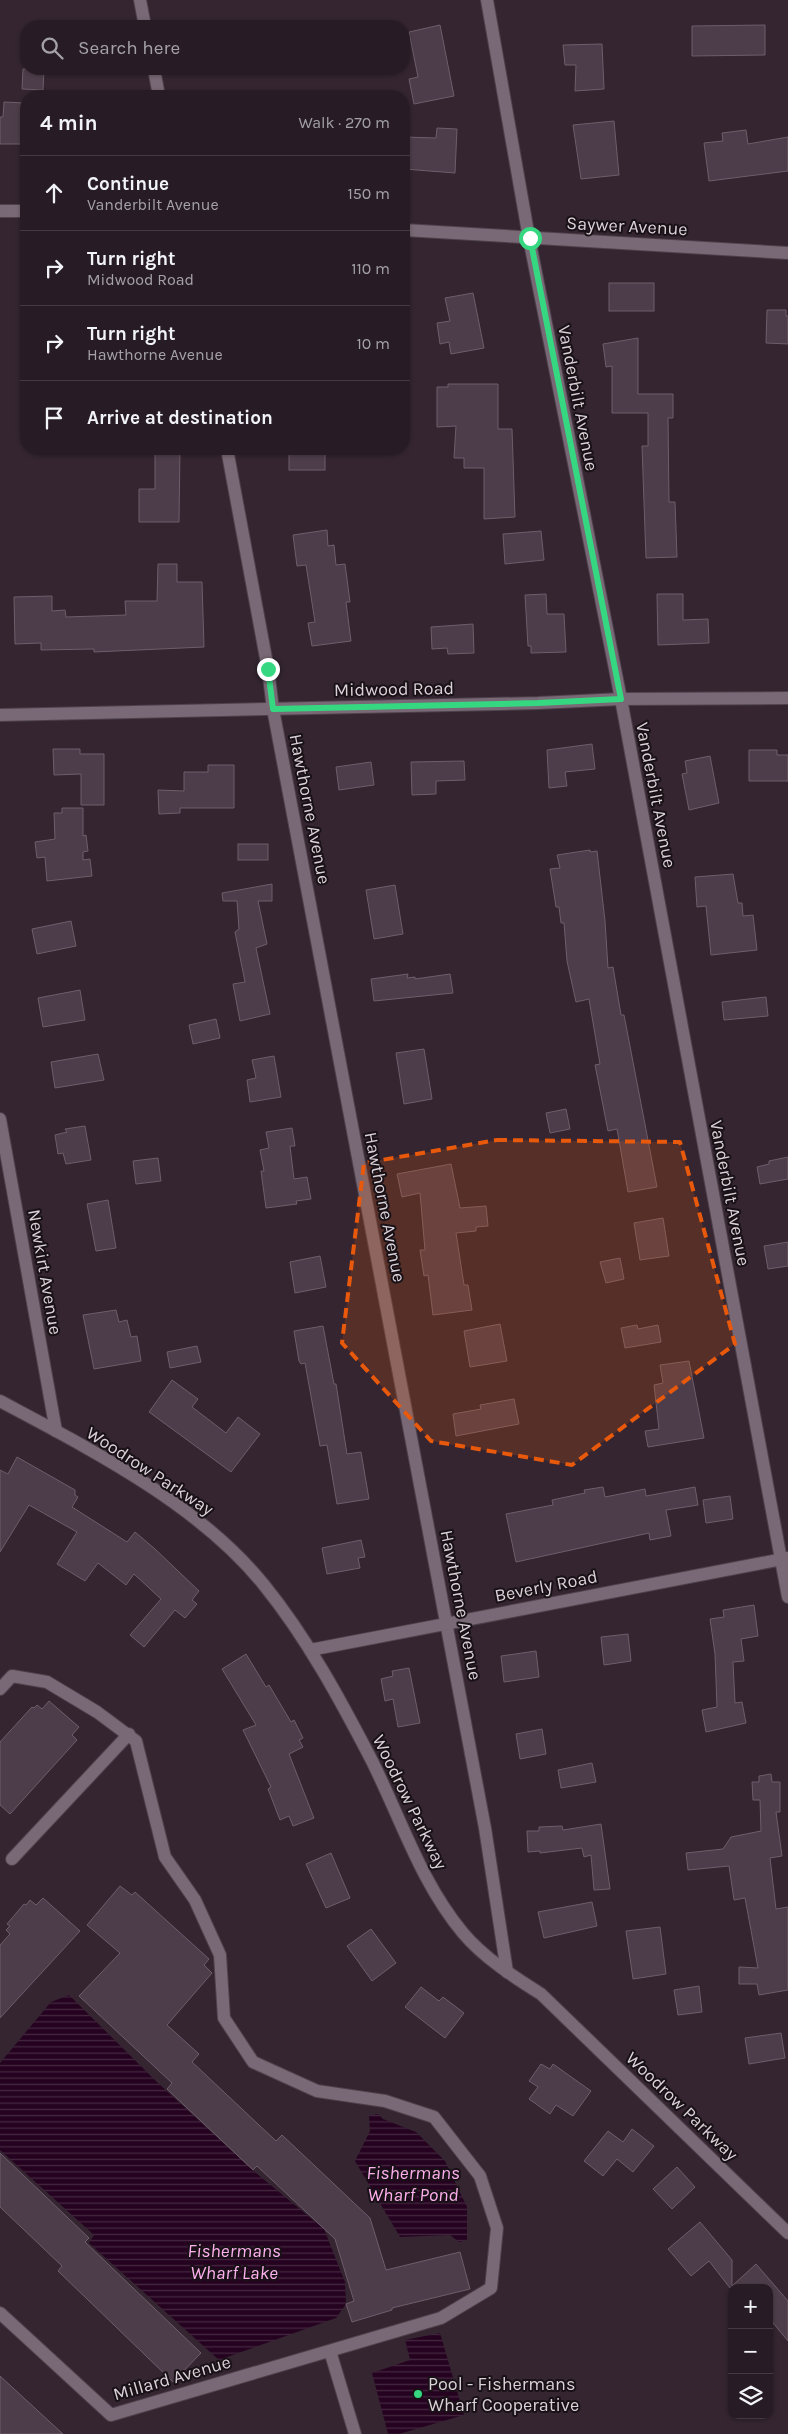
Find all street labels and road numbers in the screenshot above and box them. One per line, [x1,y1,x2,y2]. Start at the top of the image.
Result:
street label: Saywer Avenue [566,212,688,240]
street label: Vanderbilt Avenue [553,323,603,473]
street label: Midwood Road [334,677,454,701]
street label: Vanderbilt Avenue [631,720,681,870]
street label: Hawthorne Avenue [285,732,335,886]
street label: Vanderbilt Avenue [705,1118,755,1268]
street label: Hawthorne Avenue [360,1130,410,1284]
street label: Newkirt Avenue [23,1208,67,1336]
street label: Woodrow Parkway [82,1422,218,1521]
street label: Hawthorne Avenue [436,1528,486,1682]
street label: Beverly Road [493,1565,599,1607]
street label: Woodrow Parkway [368,1731,452,1874]
street label: Woodrow Parkway [621,2047,743,2166]
street label: Millard Avenue [111,2351,233,2405]

